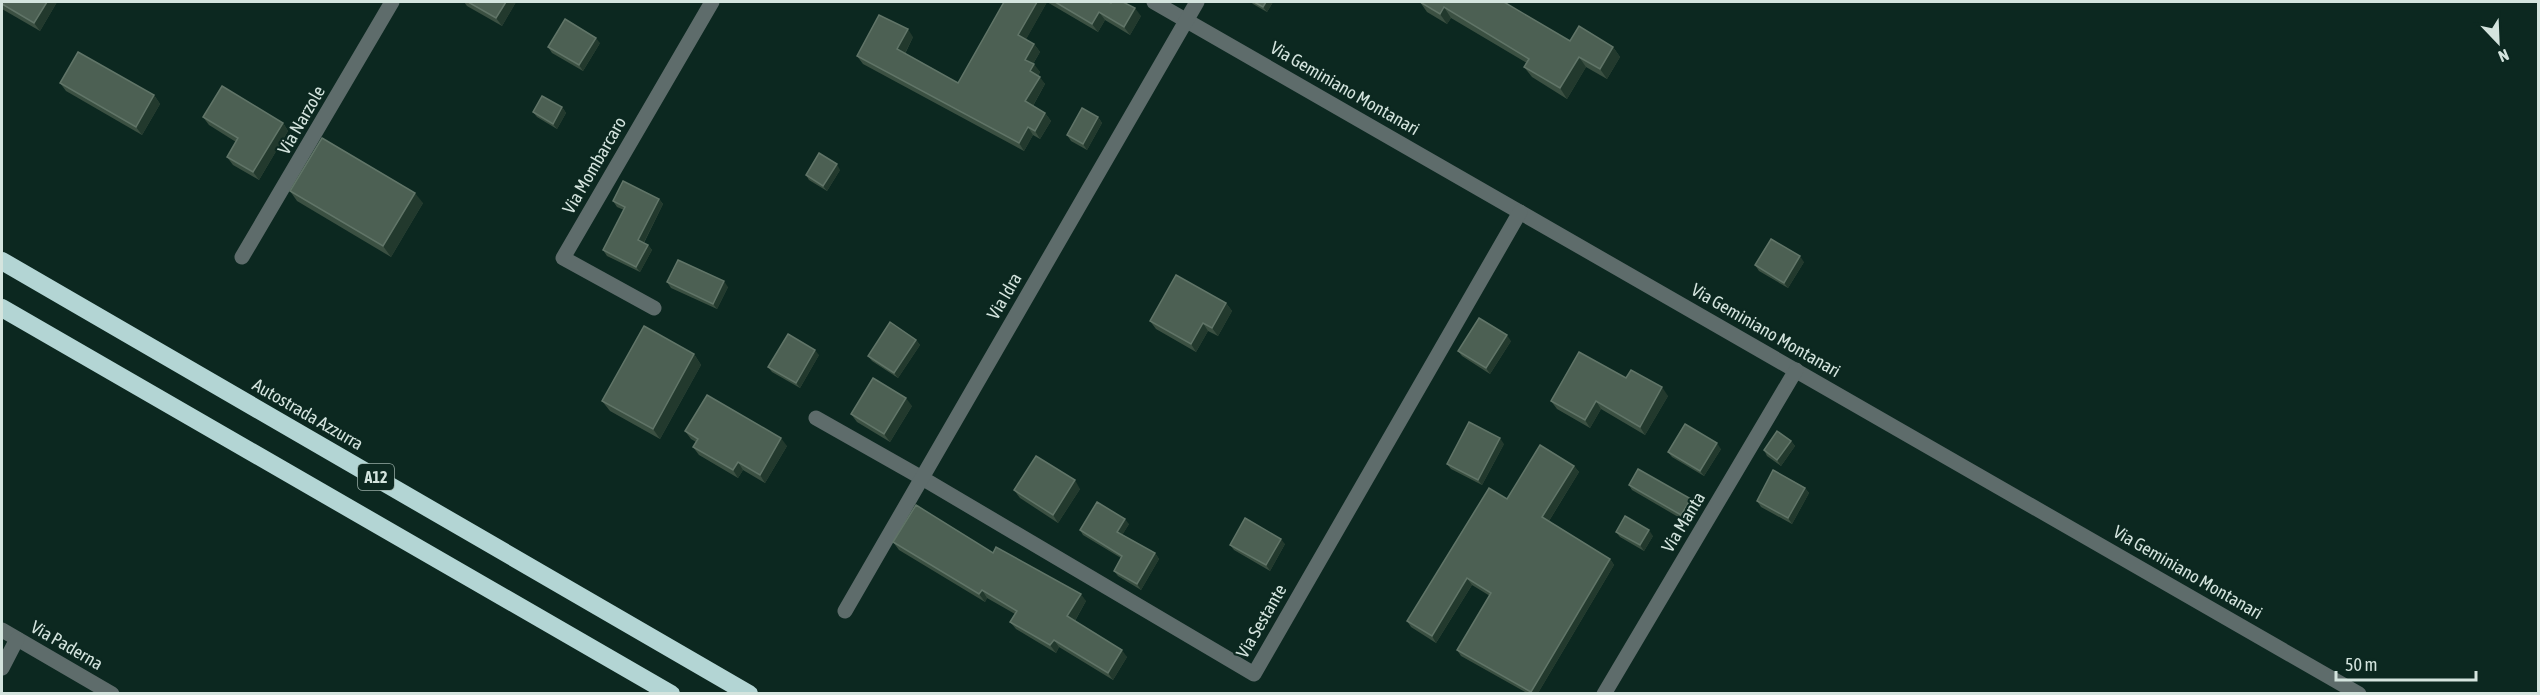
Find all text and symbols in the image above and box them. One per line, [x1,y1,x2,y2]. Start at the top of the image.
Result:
north arrow [2468,12,2528,72]
street label: Via Geminiano Montanari [1267,37,1423,139]
text: N [2496,46,2512,66]
street label: Via Narzole [273,82,329,158]
street label: Via Mombarcaro [558,113,630,217]
street label: Via Idra [982,269,1026,323]
street label: Via Geminiano Montanari [1688,279,1844,381]
street label: Autostrada Azzurra [249,374,367,454]
road number: A12 [358,464,394,490]
street label: Via Manta [1657,488,1709,556]
street label: Via Geminiano Montanari [2110,521,2266,623]
street label: Via Sestante [1232,581,1290,661]
street label: Via Paderna [27,616,107,674]
scale bar [2336,644,2476,682]
text: 50 m [2345,654,2377,675]

